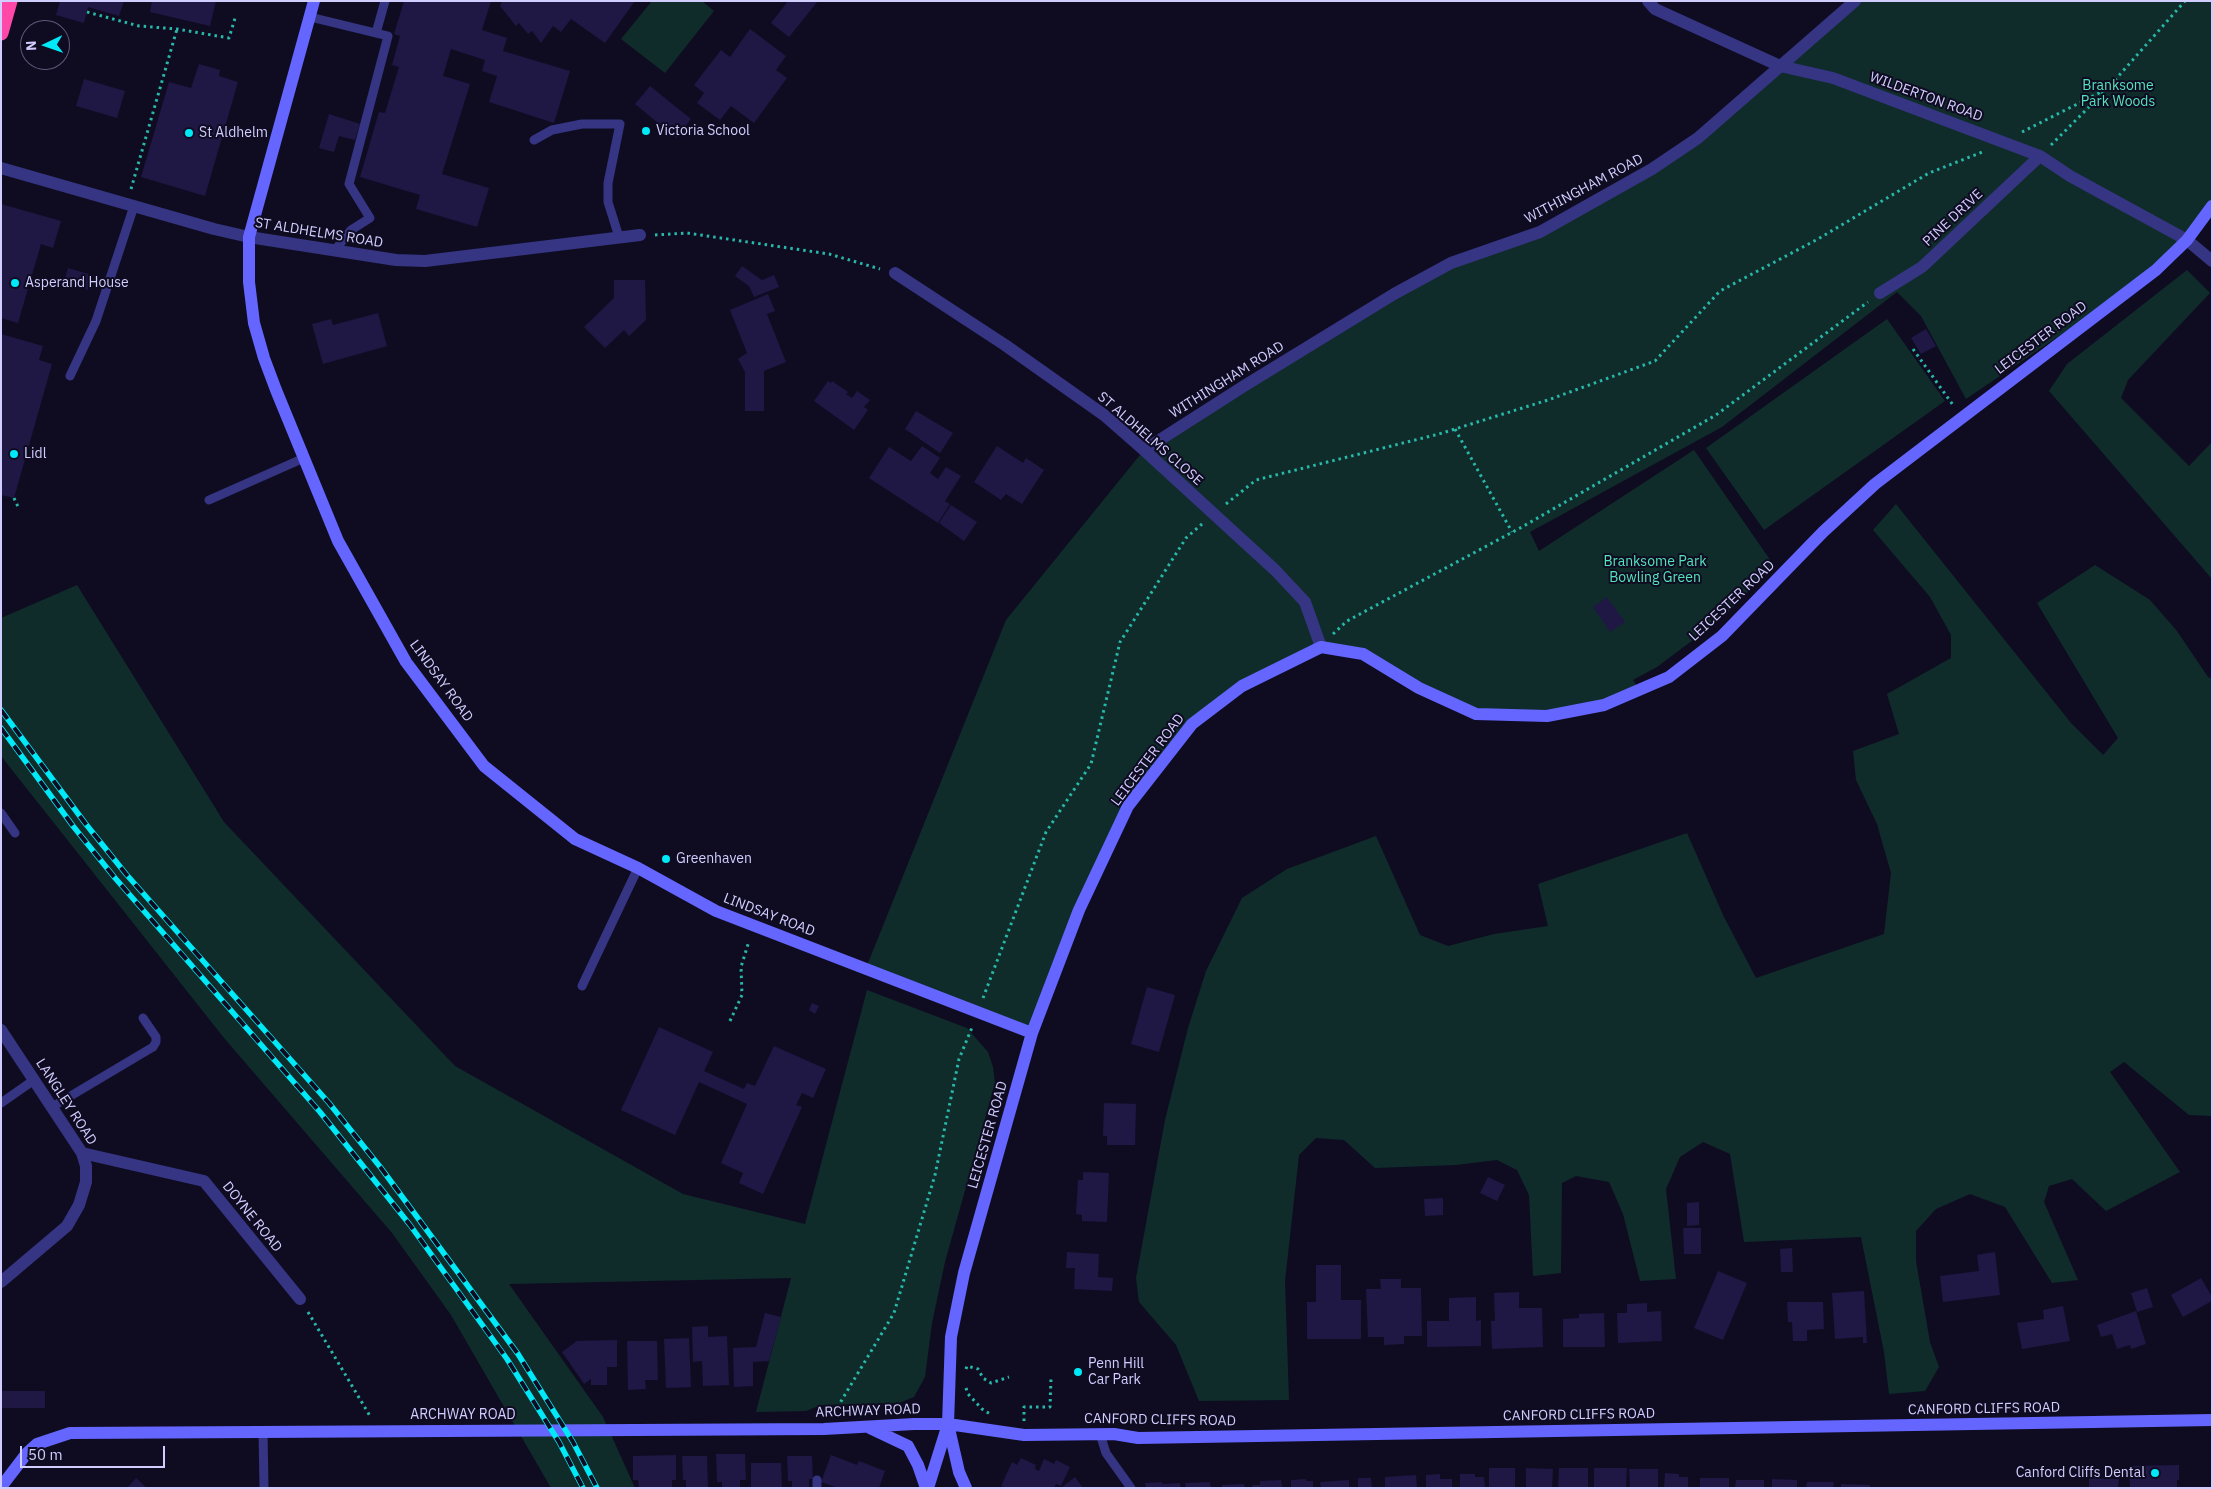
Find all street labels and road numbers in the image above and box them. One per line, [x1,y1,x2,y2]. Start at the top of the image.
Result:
street label: WILDERTON ROAD [1867,69,1985,125]
street label: WITHINGHAM ROAD [1522,151,1646,227]
street label: PINE DRIVE [1919,186,1987,250]
street label: ST ALDHELMS ROAD [254,215,384,251]
street label: LEICESTER ROAD [1992,298,2090,378]
street label: WITHINGHAM ROAD [1167,338,1287,422]
street label: ST ALDHELMS CLOSE [1094,389,1206,489]
street label: LEICESTER ROAD [1686,557,1778,645]
street label: LINDSAY ROAD [406,637,476,725]
street label: LEICESTER ROAD [1108,711,1188,809]
street label: LINDSAY ROAD [721,890,817,940]
street label: LANGLEY ROAD [32,1056,100,1148]
street label: LEICESTER ROAD [965,1079,1011,1191]
street label: DOYNE ROAD [219,1179,285,1255]
street label: CANFORD CLIFFS ROAD [1908,1399,2060,1419]
street label: ARCHWAY ROAD [815,1401,921,1421]
street label: CANFORD CLIFFS ROAD [1503,1405,1655,1425]
street label: ARCHWAY ROAD [410,1407,516,1423]
street label: CANFORD CLIFFS ROAD [1084,1410,1236,1430]

